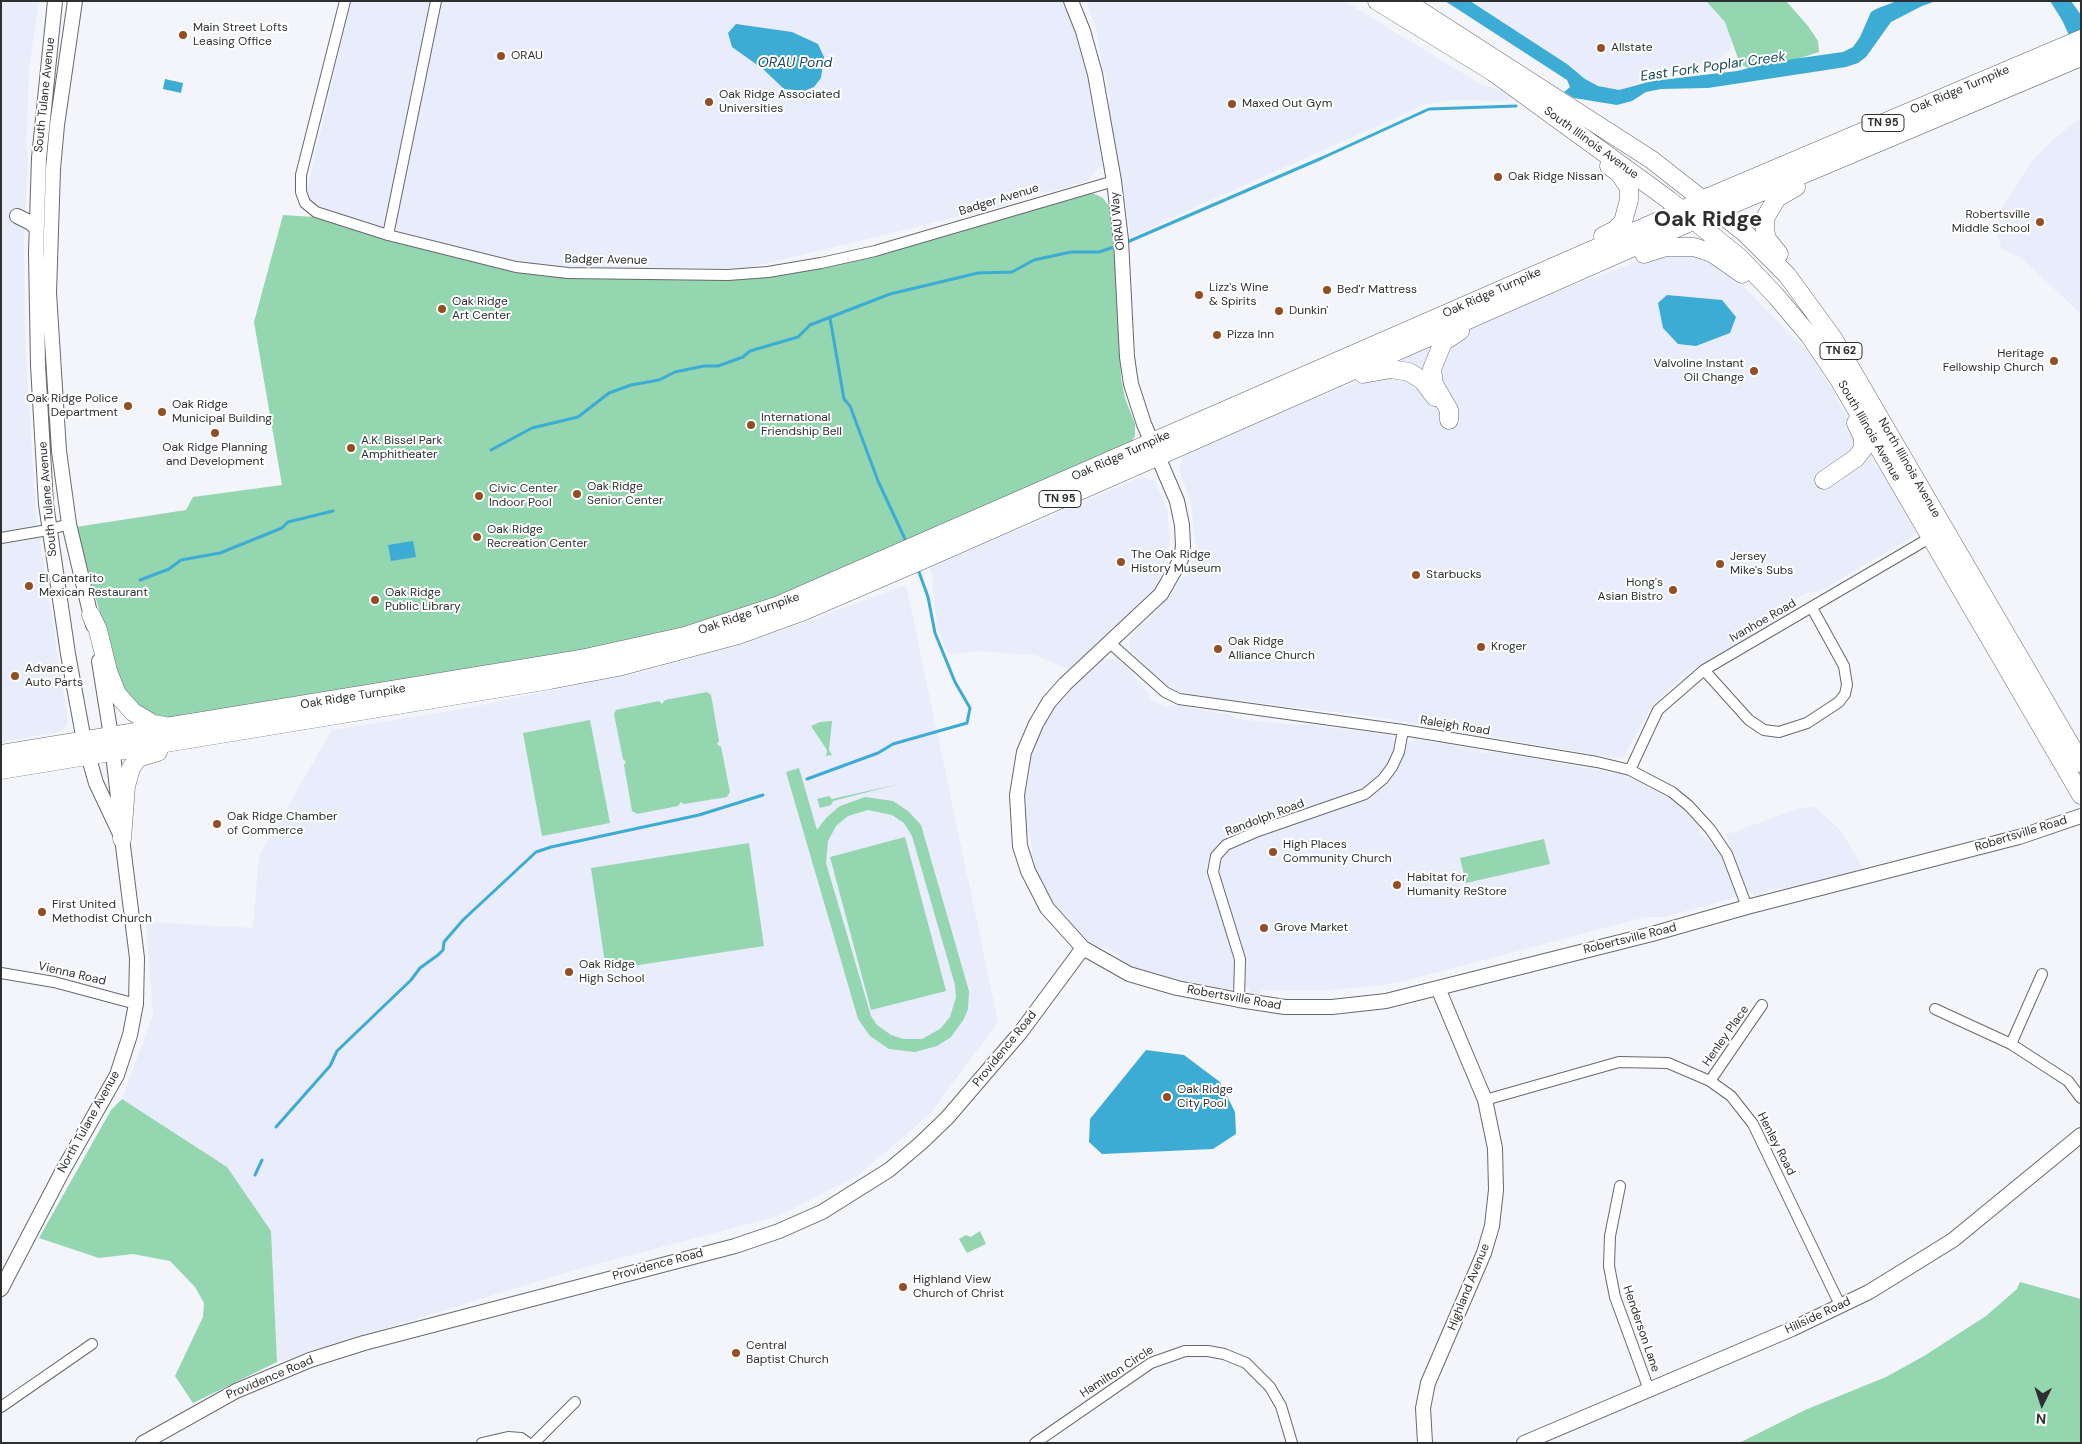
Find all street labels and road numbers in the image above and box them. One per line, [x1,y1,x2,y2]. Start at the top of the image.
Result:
street label: South Tulane Avenue [32,37,58,153]
street label: Oak Ridge Turnpike [1908,63,2012,117]
street label: South Illinois Avenue [1541,104,1641,182]
road number: TN 95 [1862,115,1904,132]
street label: Badger Avenue [957,181,1041,219]
street label: ORAU Way [1108,191,1128,251]
street label: Badger Avenue [564,252,648,268]
street label: Oak Ridge Turnpike [1441,265,1543,321]
road number: TN 62 [1820,342,1862,360]
street label: South Illinois Avenue [1834,378,1904,484]
street label: North Illinois Avenue [1875,416,1943,520]
street label: Oak Ridge Turnpike [1070,428,1172,484]
street label: South Tulane Avenue [36,441,60,557]
road number: TN 95 [1039,490,1081,508]
street label: Oak Ridge Turnpike [696,590,802,638]
street label: Ivanhoe Road [1727,596,1799,646]
street label: Oak Ridge Turnpike [299,682,407,712]
street label: Raleigh Road [1419,713,1491,739]
street label: Randolph Road [1224,796,1306,840]
street label: Robertsville Road [1973,813,2069,855]
street label: Robertsville Road [1582,920,1678,958]
street label: Vienna Road [37,959,107,989]
street label: Robertsville Road [1186,983,1282,1013]
street label: Henley Place [1700,1003,1752,1069]
street label: Providence Road [970,1008,1040,1090]
street label: North Tulane Avenue [55,1068,123,1176]
street label: Henley Road [1754,1110,1798,1178]
street label: Highland Avenue [1445,1242,1493,1332]
street label: Providence Road [611,1246,705,1284]
street label: Henderson Lane [1619,1284,1663,1374]
street label: Hillside Road [1783,1295,1853,1337]
street label: Hamilton Circle [1078,1343,1156,1401]
street label: Providence Road [224,1353,316,1403]

